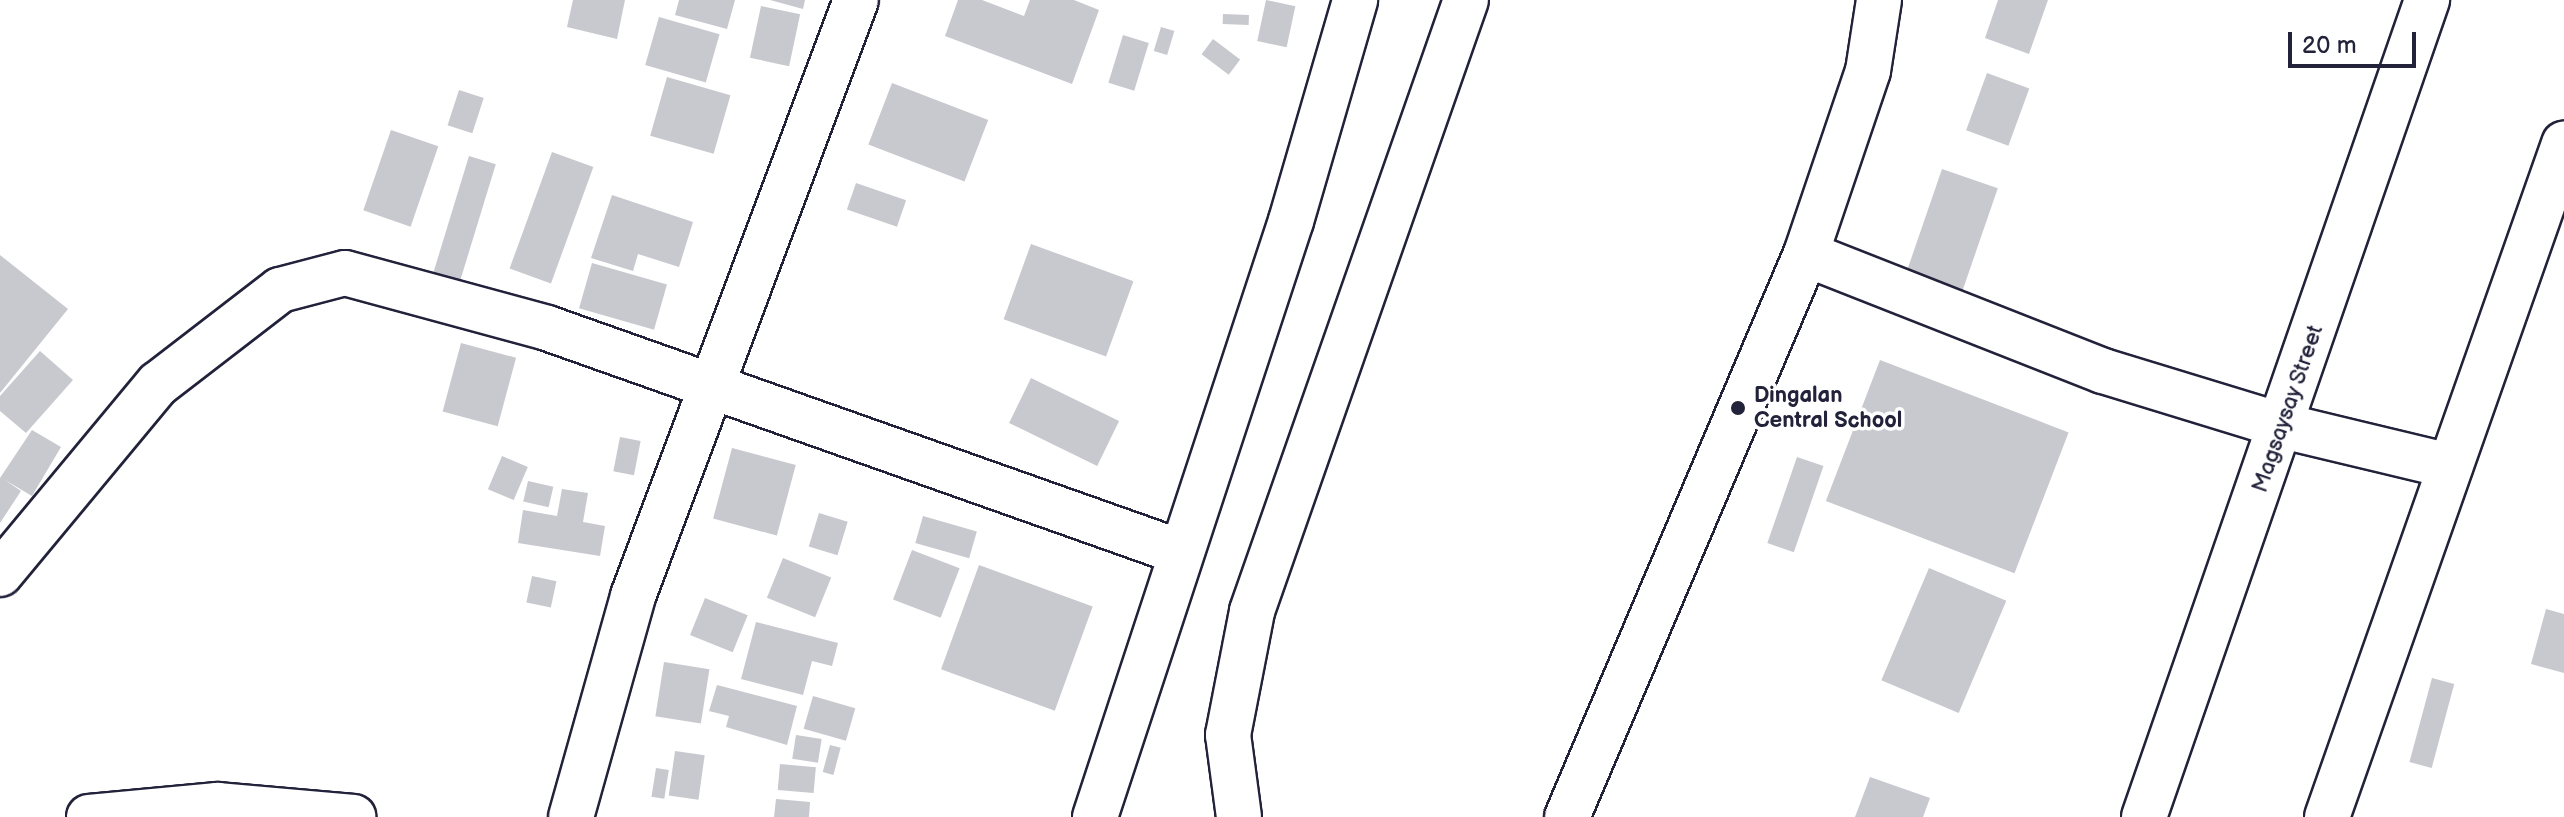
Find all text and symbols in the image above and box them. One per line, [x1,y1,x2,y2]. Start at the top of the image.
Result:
scale bar [2292,16,2420,66]
text: 20 m [2302,31,2357,60]
street label: Magsaysay Street [2247,321,2329,497]
place label: Dingalan Central School [1754,382,1902,434]
marker: Dingalan Central School [1729,399,1747,417]

